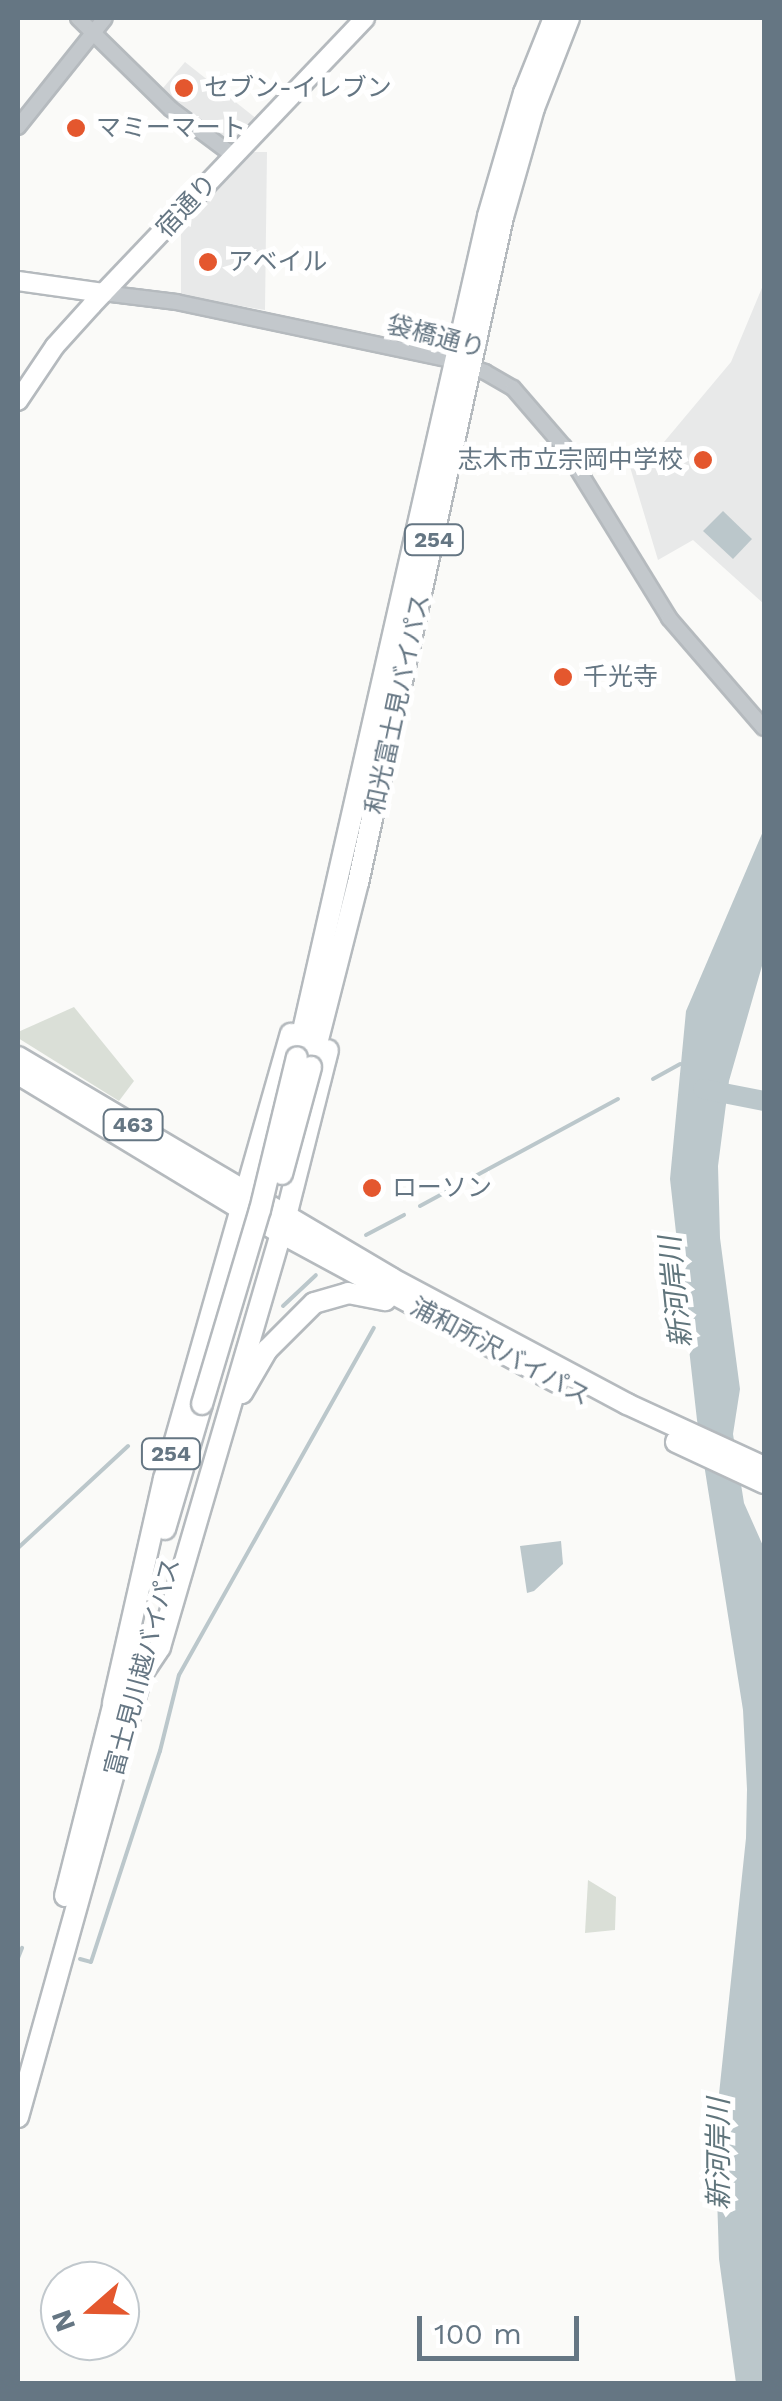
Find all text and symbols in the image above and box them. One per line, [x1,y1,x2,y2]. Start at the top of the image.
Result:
place label: セブン-イレブン [204,73,392,103]
marker: セブン-イレブン [173,77,195,99]
place label: マミーマート [96,113,246,143]
marker: マミーマート [65,117,87,139]
street label: 宿通り [150,168,224,244]
place label: アベイル [228,247,328,277]
marker: アベイル [197,251,219,273]
street label: 袋橋通り [384,310,488,364]
place label: 志木市立宗岡中学校 [458,445,683,475]
marker: 志木市立宗岡中学校 [692,449,714,471]
road number: 254 [402,523,466,557]
street label: 和光富士見バイパス [360,591,436,817]
place label: 千光寺 [583,662,658,692]
marker: 千光寺 [552,666,574,688]
road number: 463 [100,1108,166,1142]
place label: ローソン [392,1173,492,1203]
marker: ローソン [361,1177,383,1199]
water label: 新河岸川 [653,1235,699,1349]
street label: 浦和所沢バイパス [405,1292,595,1412]
road number: 254 [138,1437,204,1471]
street label: 富士見川越バイパス [99,1554,187,1780]
water label: 新河岸川 [702,2098,736,2210]
north arrow [40,2261,140,2361]
scale bar [422,2296,584,2358]
text: N [44,2305,82,2336]
text: 100 m [434,2316,522,2351]

